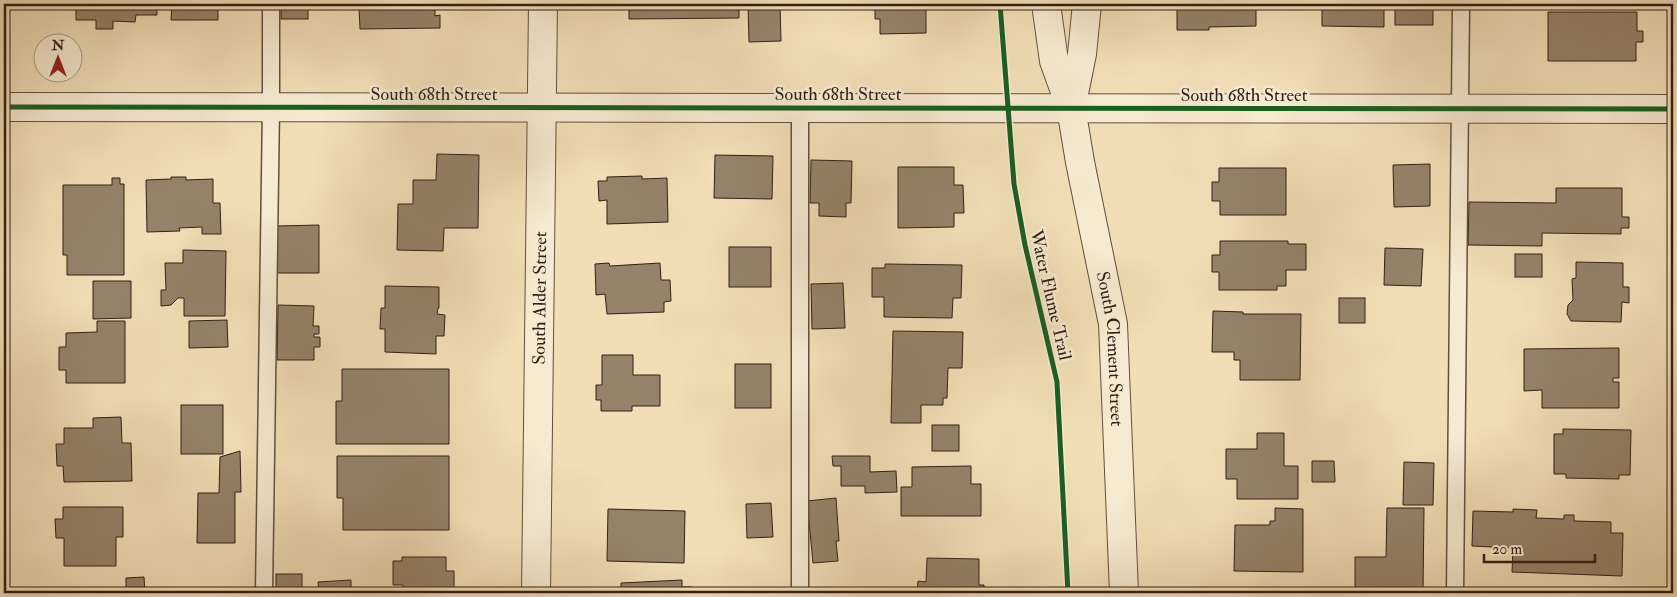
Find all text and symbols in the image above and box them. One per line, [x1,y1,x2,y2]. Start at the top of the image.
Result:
north arrow [32,32,82,82]
text: N [51,37,65,54]
street label: South 68th Street [371,83,498,106]
street label: South 68th Street [775,83,902,106]
street label: South 68th Street [1181,84,1308,107]
street label: Water Flume Trail [1024,227,1077,363]
street label: South Alder Street [528,231,552,365]
street label: South Clement Street [1091,269,1128,427]
scale bar [1484,532,1596,564]
text: 20 m [1492,540,1522,559]

